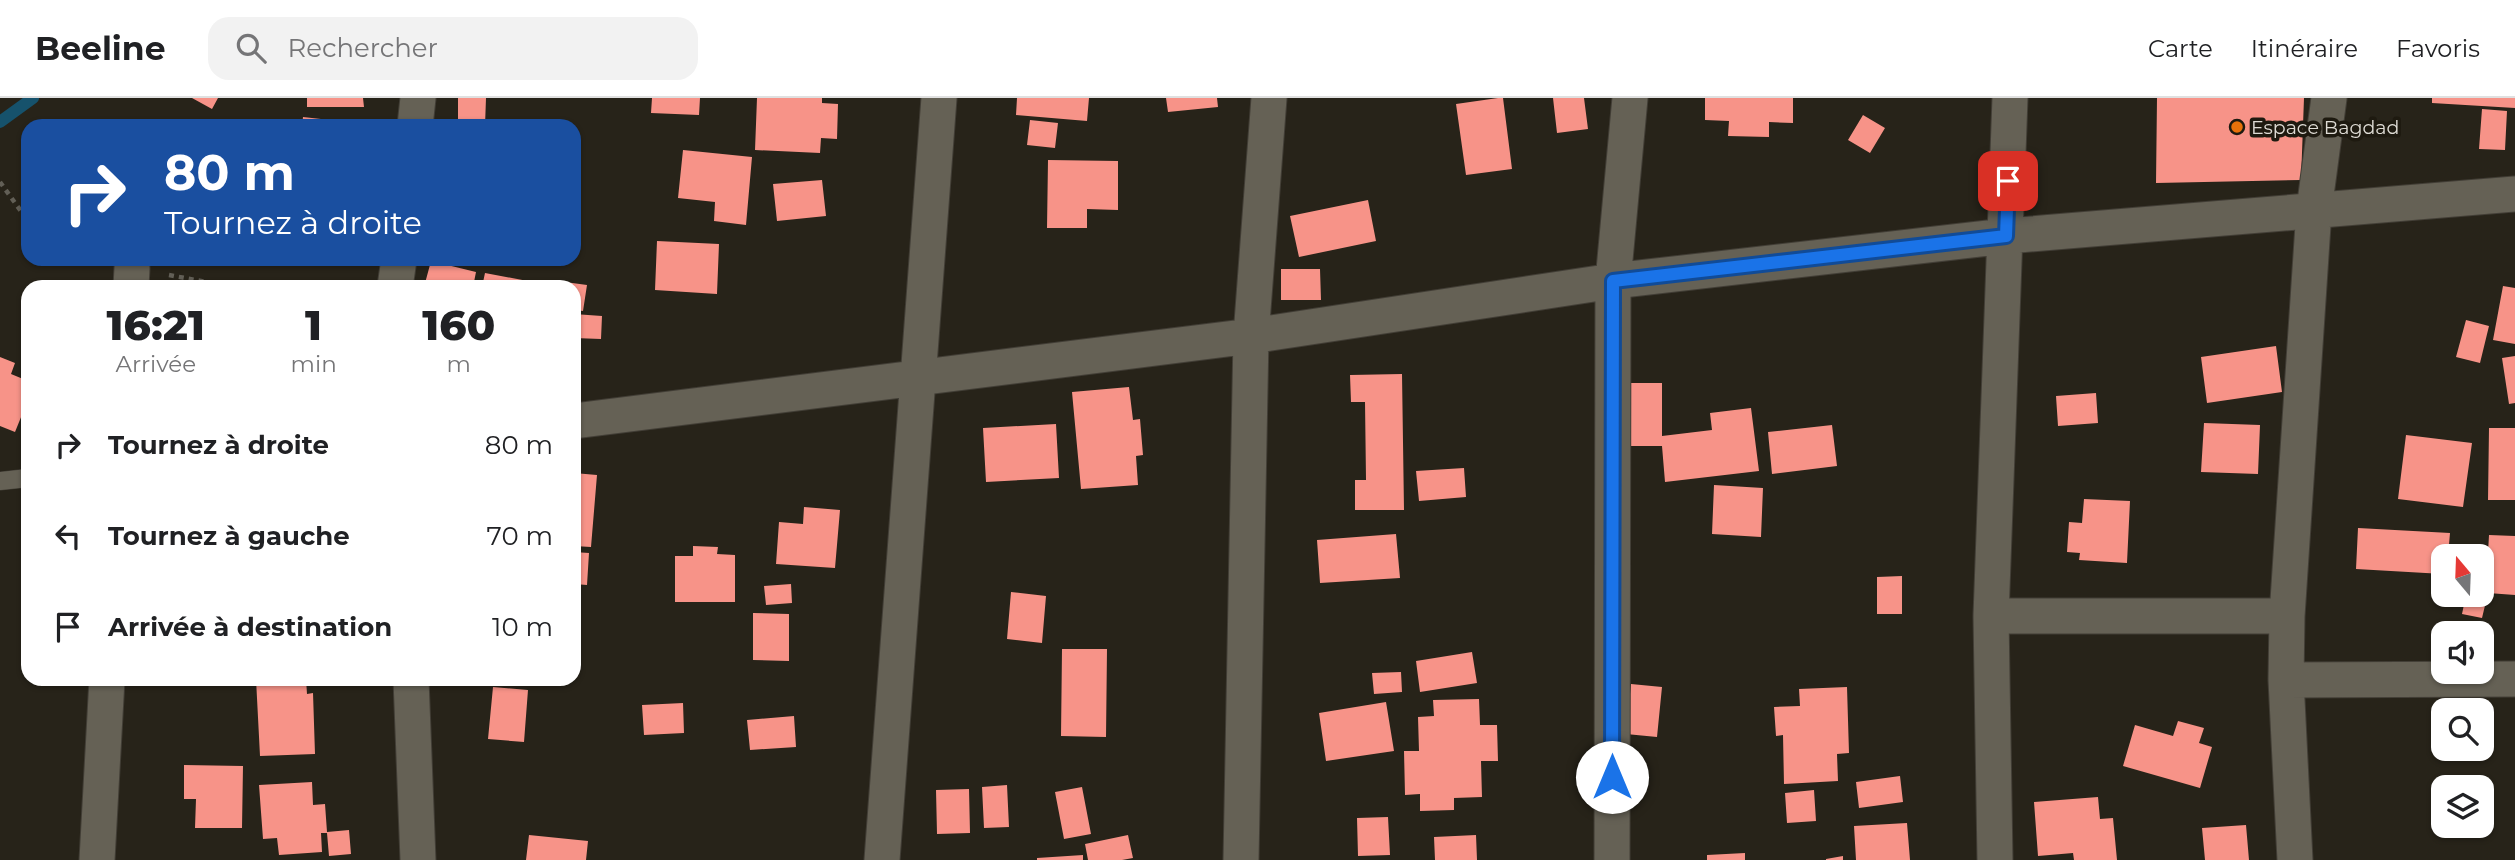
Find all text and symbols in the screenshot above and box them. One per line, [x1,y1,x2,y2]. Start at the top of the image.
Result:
search box [208,17,698,80]
text: Beeline [35,28,166,68]
icon: search [232,29,270,67]
text: Rechercher [288,32,438,64]
text: Carte [2148,34,2213,63]
text: Itinéraire [2251,34,2358,63]
text: Favoris [2396,34,2480,63]
place label: Espace Bagdad [2251,116,2399,139]
marker: Espace Bagdad [2229,119,2245,135]
text: 80 m [164,143,295,202]
icon: right [49,147,140,238]
pin [1978,151,2038,211]
icon: arrive [1989,162,2027,200]
text: Tournez à droite [164,203,422,242]
text: 16:21 [107,299,205,351]
text: 1 [305,299,322,351]
text: 160 [422,299,495,351]
text: Arrivée [115,350,196,378]
text: min [291,350,337,378]
text: m [447,350,471,378]
icon: right [49,426,87,464]
text: Tournez à droite [108,429,329,461]
text: 80 m [485,429,553,461]
icon: left [49,517,87,555]
text: Tournez à gauche [108,520,350,552]
text: 70 m [487,520,553,552]
north arrow [2431,544,2494,607]
map controls [2431,544,2494,838]
icon: arrive [49,608,87,646]
text: Arrivée à destination [108,611,392,643]
text: 10 m [492,611,553,643]
button: sound [2431,621,2494,684]
button: search [2431,698,2494,761]
position arrow [1575,740,1649,814]
button: layers [2431,775,2494,838]

